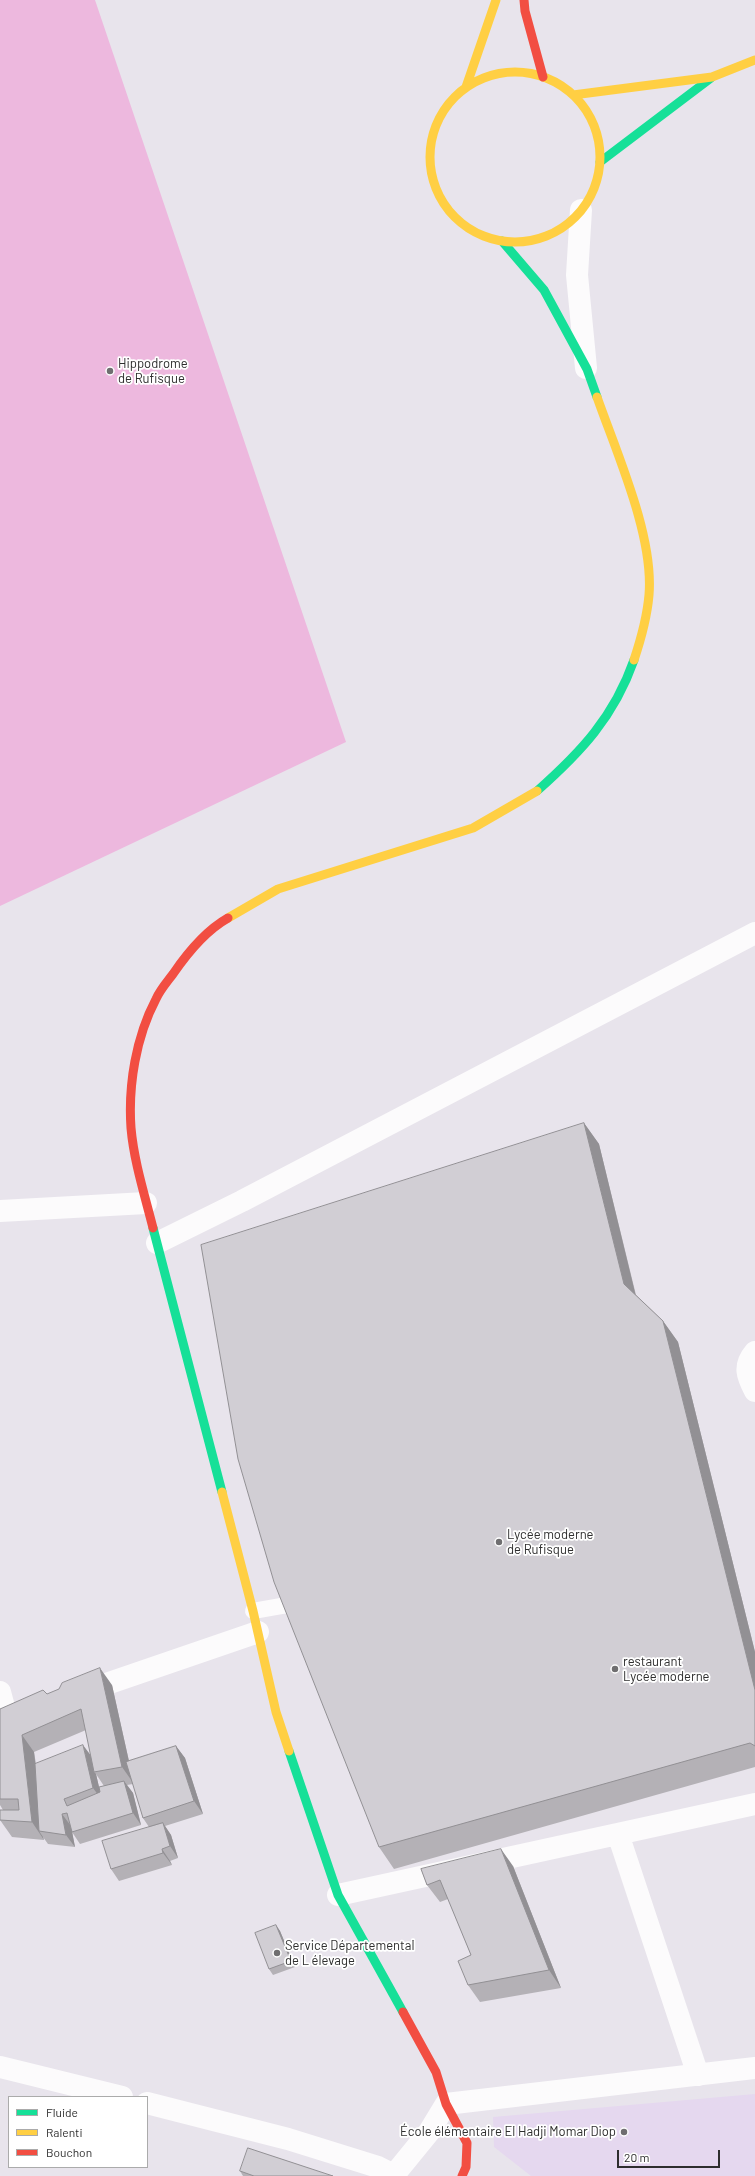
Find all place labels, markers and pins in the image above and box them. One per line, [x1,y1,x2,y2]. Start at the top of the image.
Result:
place label: Hippodrome de Rufisque [118,356,188,387]
marker: Hippodrome de Rufisque [105,366,115,376]
place label: Lycée moderne de Rufisque [507,1527,594,1558]
marker: Lycée moderne de Rufisque [494,1537,504,1547]
place label: restaurant Lycée moderne [623,1654,710,1685]
marker: restaurant Lycée moderne [610,1664,620,1674]
place label: Service Départemental de L élevage [285,1938,414,1969]
marker: Service Départemental de L élevage [272,1948,282,1958]
place label: École élémentaire El Hadji Momar Diop [400,2124,616,2140]
marker: École élémentaire El Hadji Momar Diop [619,2127,629,2137]

